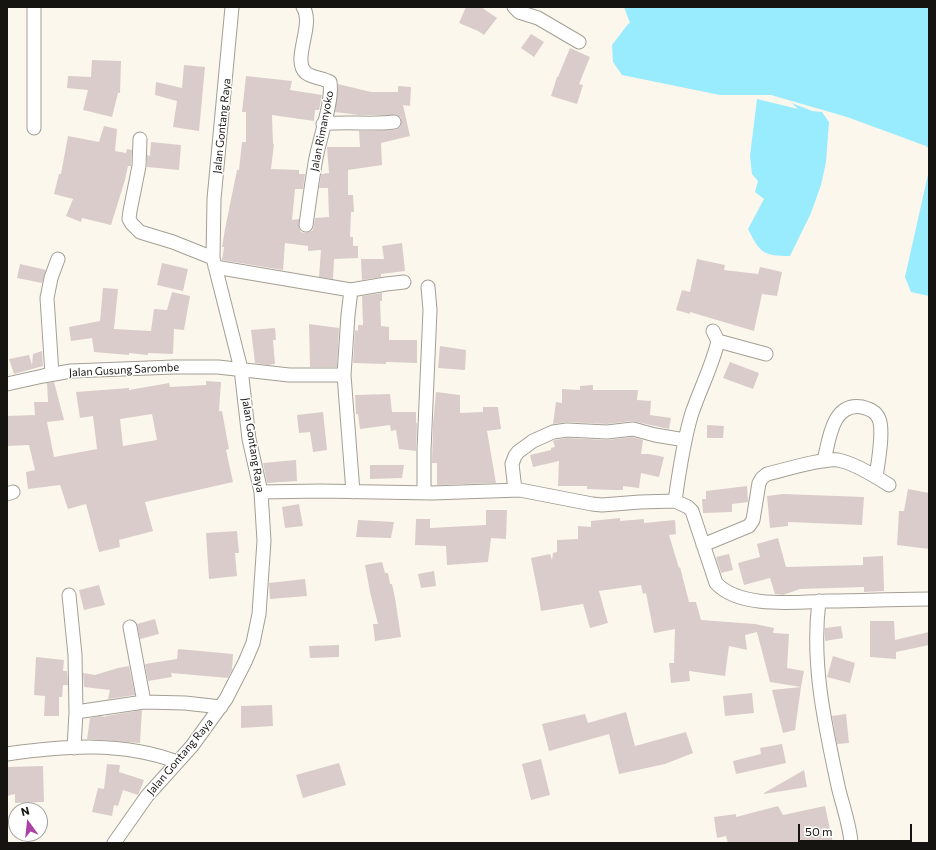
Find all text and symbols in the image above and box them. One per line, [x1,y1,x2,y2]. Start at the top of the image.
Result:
street label: Jalan Gontang Raya [210,78,234,174]
street label: Jalan Rimanyoko [308,89,336,173]
street label: Jalan Gusung Sarombe [68,361,180,379]
street label: Jalan Gontang Raya [239,397,267,493]
street label: Jalan Gontang Raya [144,716,216,798]
north arrow [8,802,48,842]
text: N [19,804,31,818]
scale bar [800,816,914,842]
text: 50 m [805,824,833,838]

